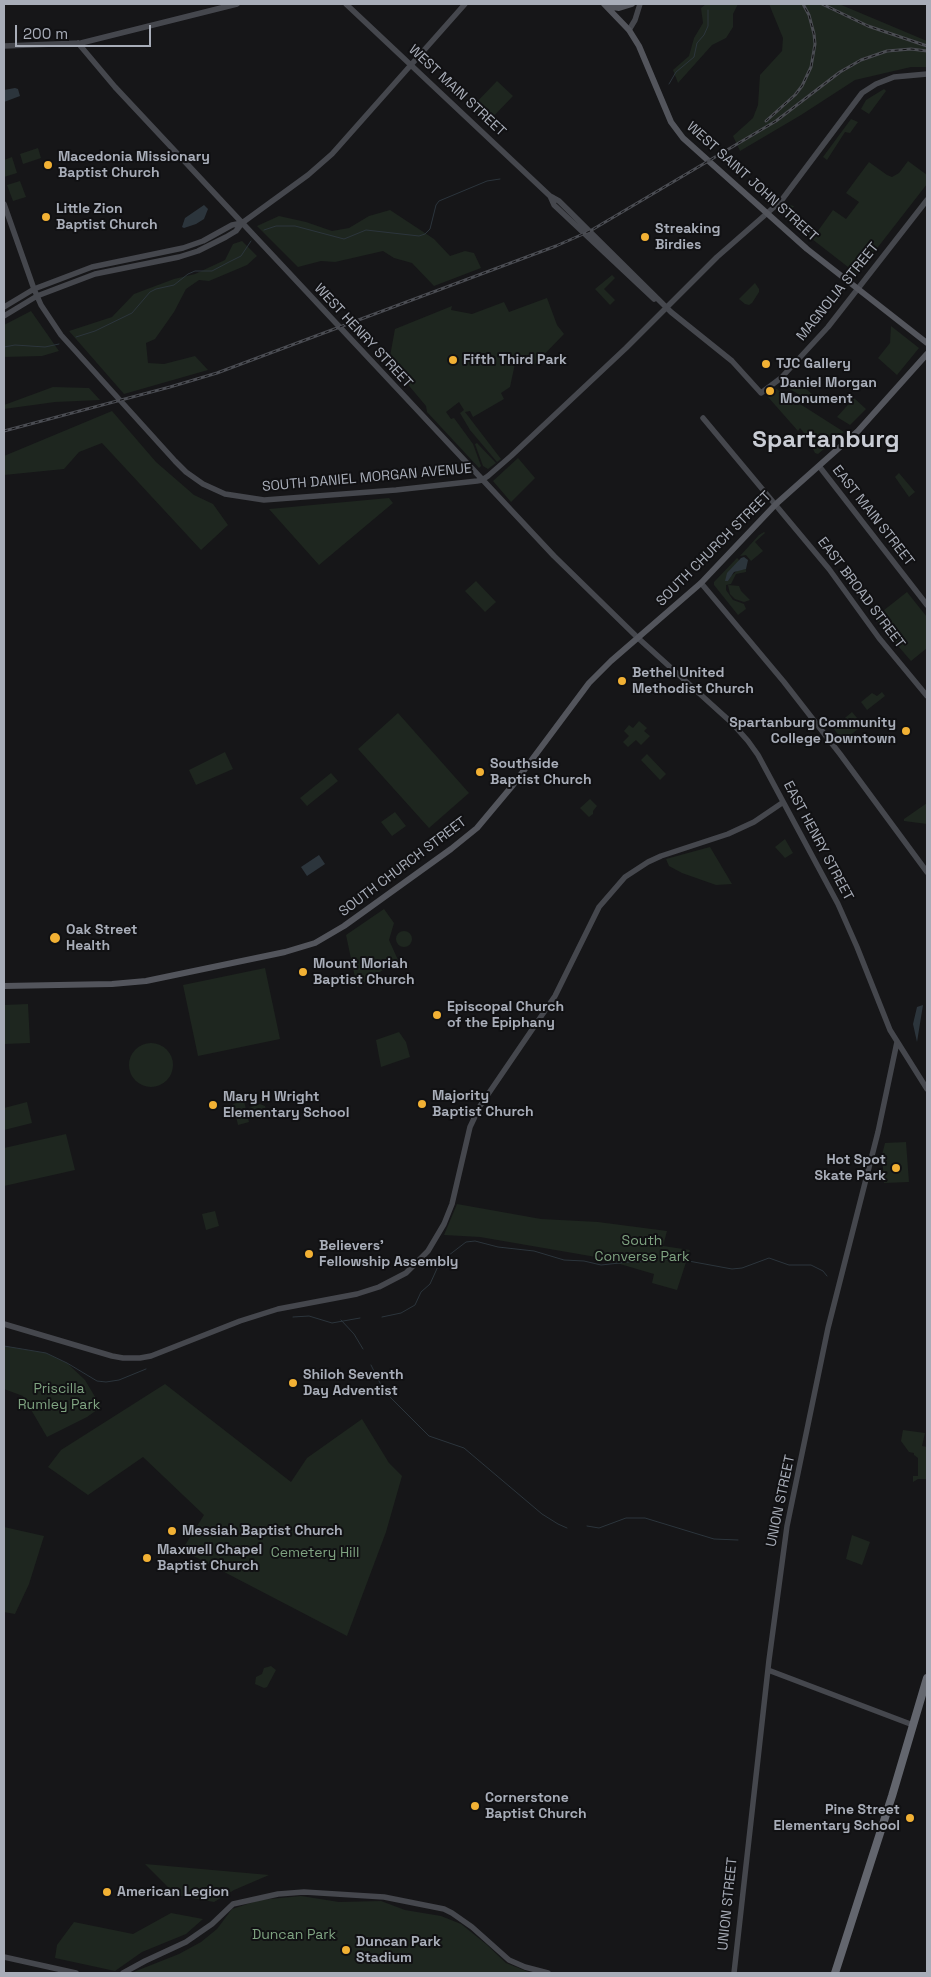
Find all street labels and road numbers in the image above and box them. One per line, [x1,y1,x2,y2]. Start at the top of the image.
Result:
street label: WEST MAIN STREET [405,42,509,140]
street label: WEST SAINT JOHN STREET [683,119,821,245]
street label: MAGNOLIA STREET [793,240,883,344]
street label: WEST HENRY STREET [310,280,416,392]
street label: SOUTH DANIEL MORGAN AVENUE [261,460,473,496]
street label: EAST MAIN STREET [828,462,918,570]
street label: SOUTH CHURCH STREET [653,488,775,610]
street label: EAST BROAD STREET [814,534,908,652]
street label: EAST HENRY STREET [779,778,857,904]
street label: SOUTH CHURCH STREET [336,813,470,921]
street label: UNION STREET [763,1454,799,1548]
street label: UNION STREET [715,1857,741,1951]

